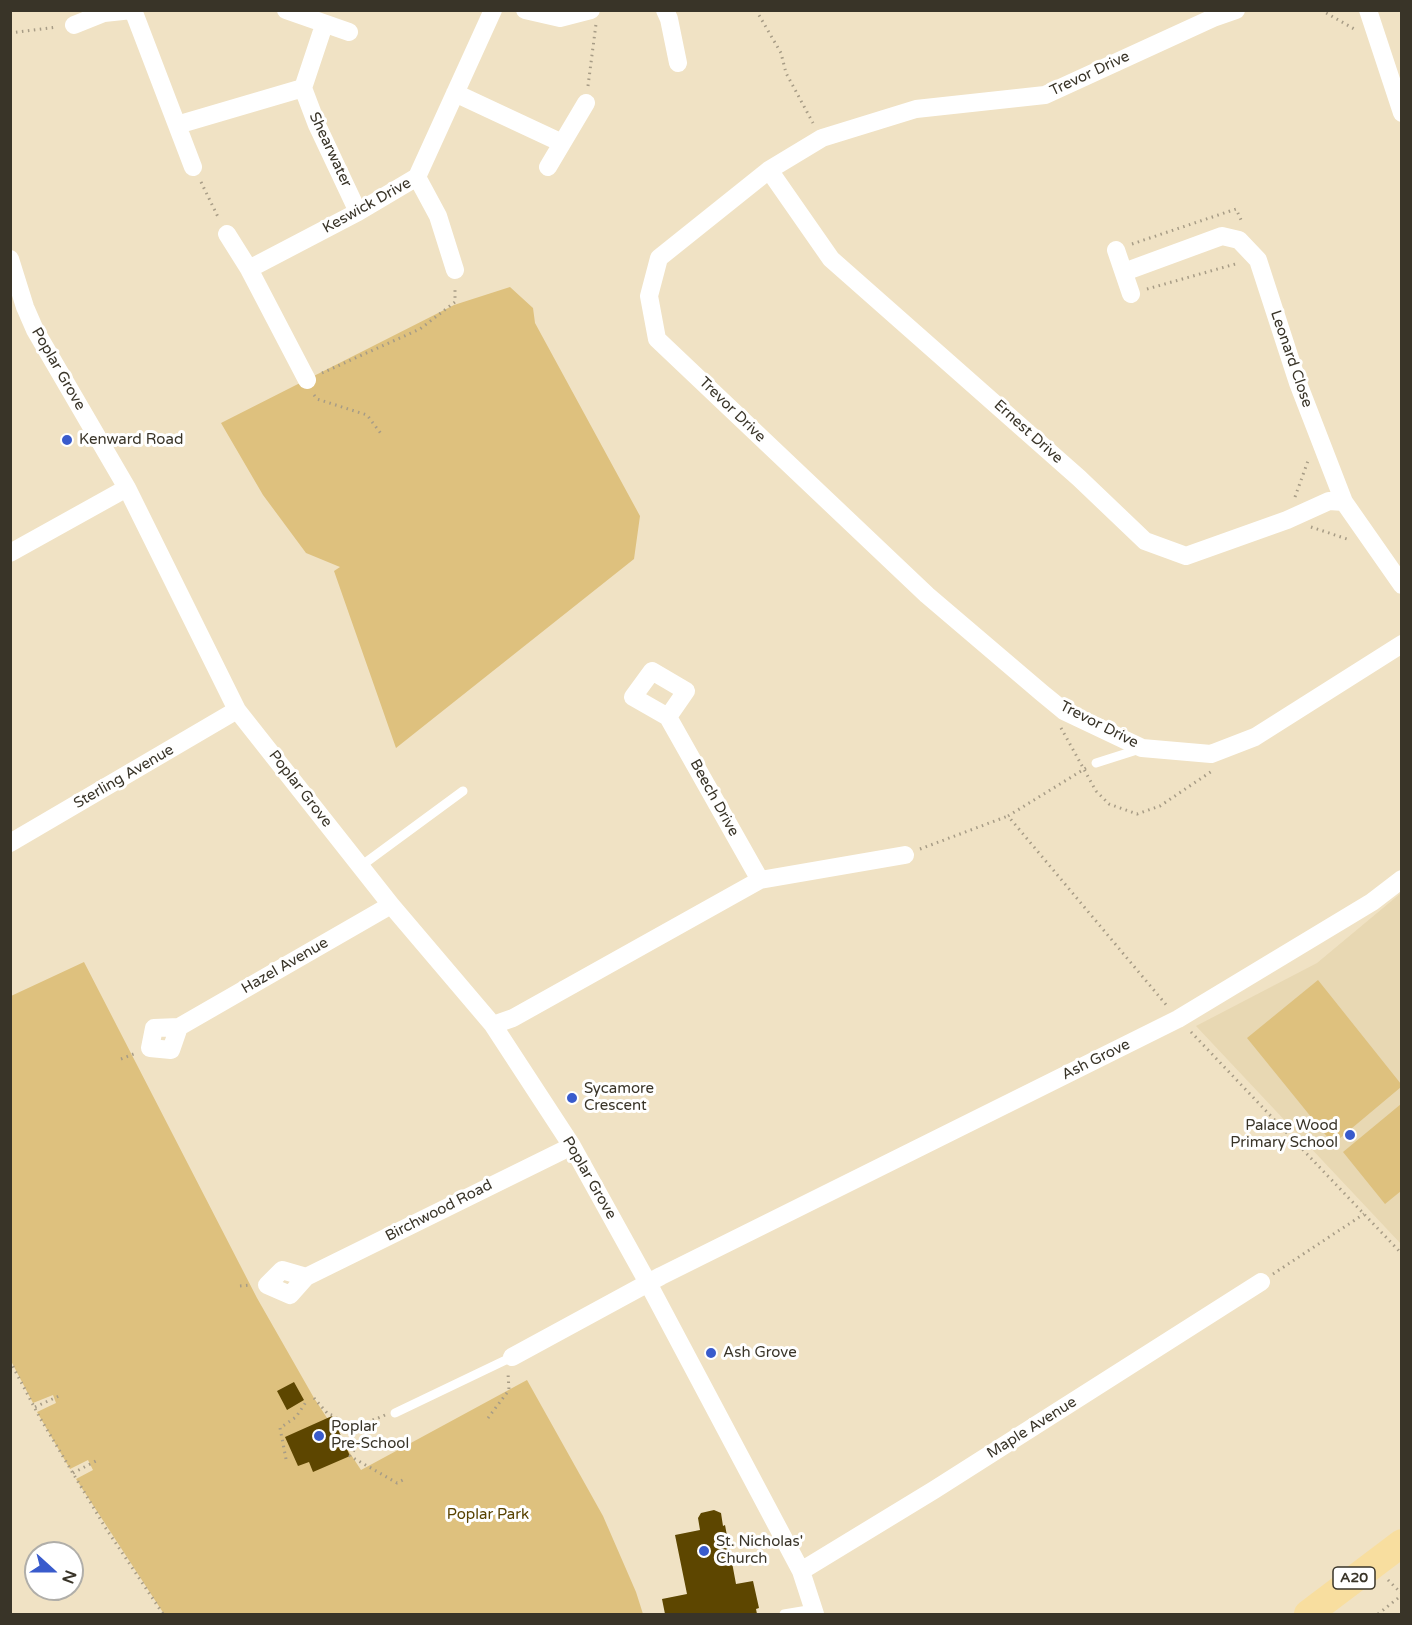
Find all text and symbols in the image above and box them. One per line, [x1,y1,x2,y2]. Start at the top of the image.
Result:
street label: Trevor Drive [1047,48,1133,100]
street label: Shearwater [305,110,355,190]
street label: Keswick Drive [320,174,414,238]
street label: Leonard Close [1266,308,1316,410]
street label: Poplar Grove [27,324,89,414]
street label: Trevor Drive [695,374,769,446]
street label: Ernest Drive [990,396,1066,468]
place label: Kenward Road [79,431,183,449]
marker: Kenward Road [60,433,74,447]
street label: Trevor Drive [1057,698,1141,752]
street label: Sterling Avenue [71,741,177,813]
street label: Poplar Grove [264,747,336,831]
street label: Beech Drive [685,756,743,840]
street label: Hazel Avenue [238,934,332,998]
street label: Ash Grove [1059,1036,1133,1084]
place label: Sycamore Crescent [584,1080,654,1115]
marker: Sycamore Crescent [565,1091,579,1105]
place label: Palace Wood Primary School [1230,1117,1338,1152]
marker: Palace Wood Primary School [1343,1128,1357,1142]
street label: Poplar Grove [558,1133,620,1223]
street label: Birchwood Road [383,1176,495,1246]
place label: Ash Grove [723,1344,797,1362]
marker: Ash Grove [704,1346,718,1360]
street label: Maple Avenue [984,1393,1080,1463]
place label: Poplar Pre-School [331,1418,409,1453]
marker: Poplar Pre-School [312,1429,326,1443]
park label: Poplar Park [447,1506,529,1524]
place label: St. Nicholas' Church [716,1533,803,1568]
north arrow [24,1541,84,1601]
marker: St. Nicholas' Church [697,1544,711,1558]
text: N [57,1567,81,1586]
road number: A20 [1333,1567,1375,1589]

